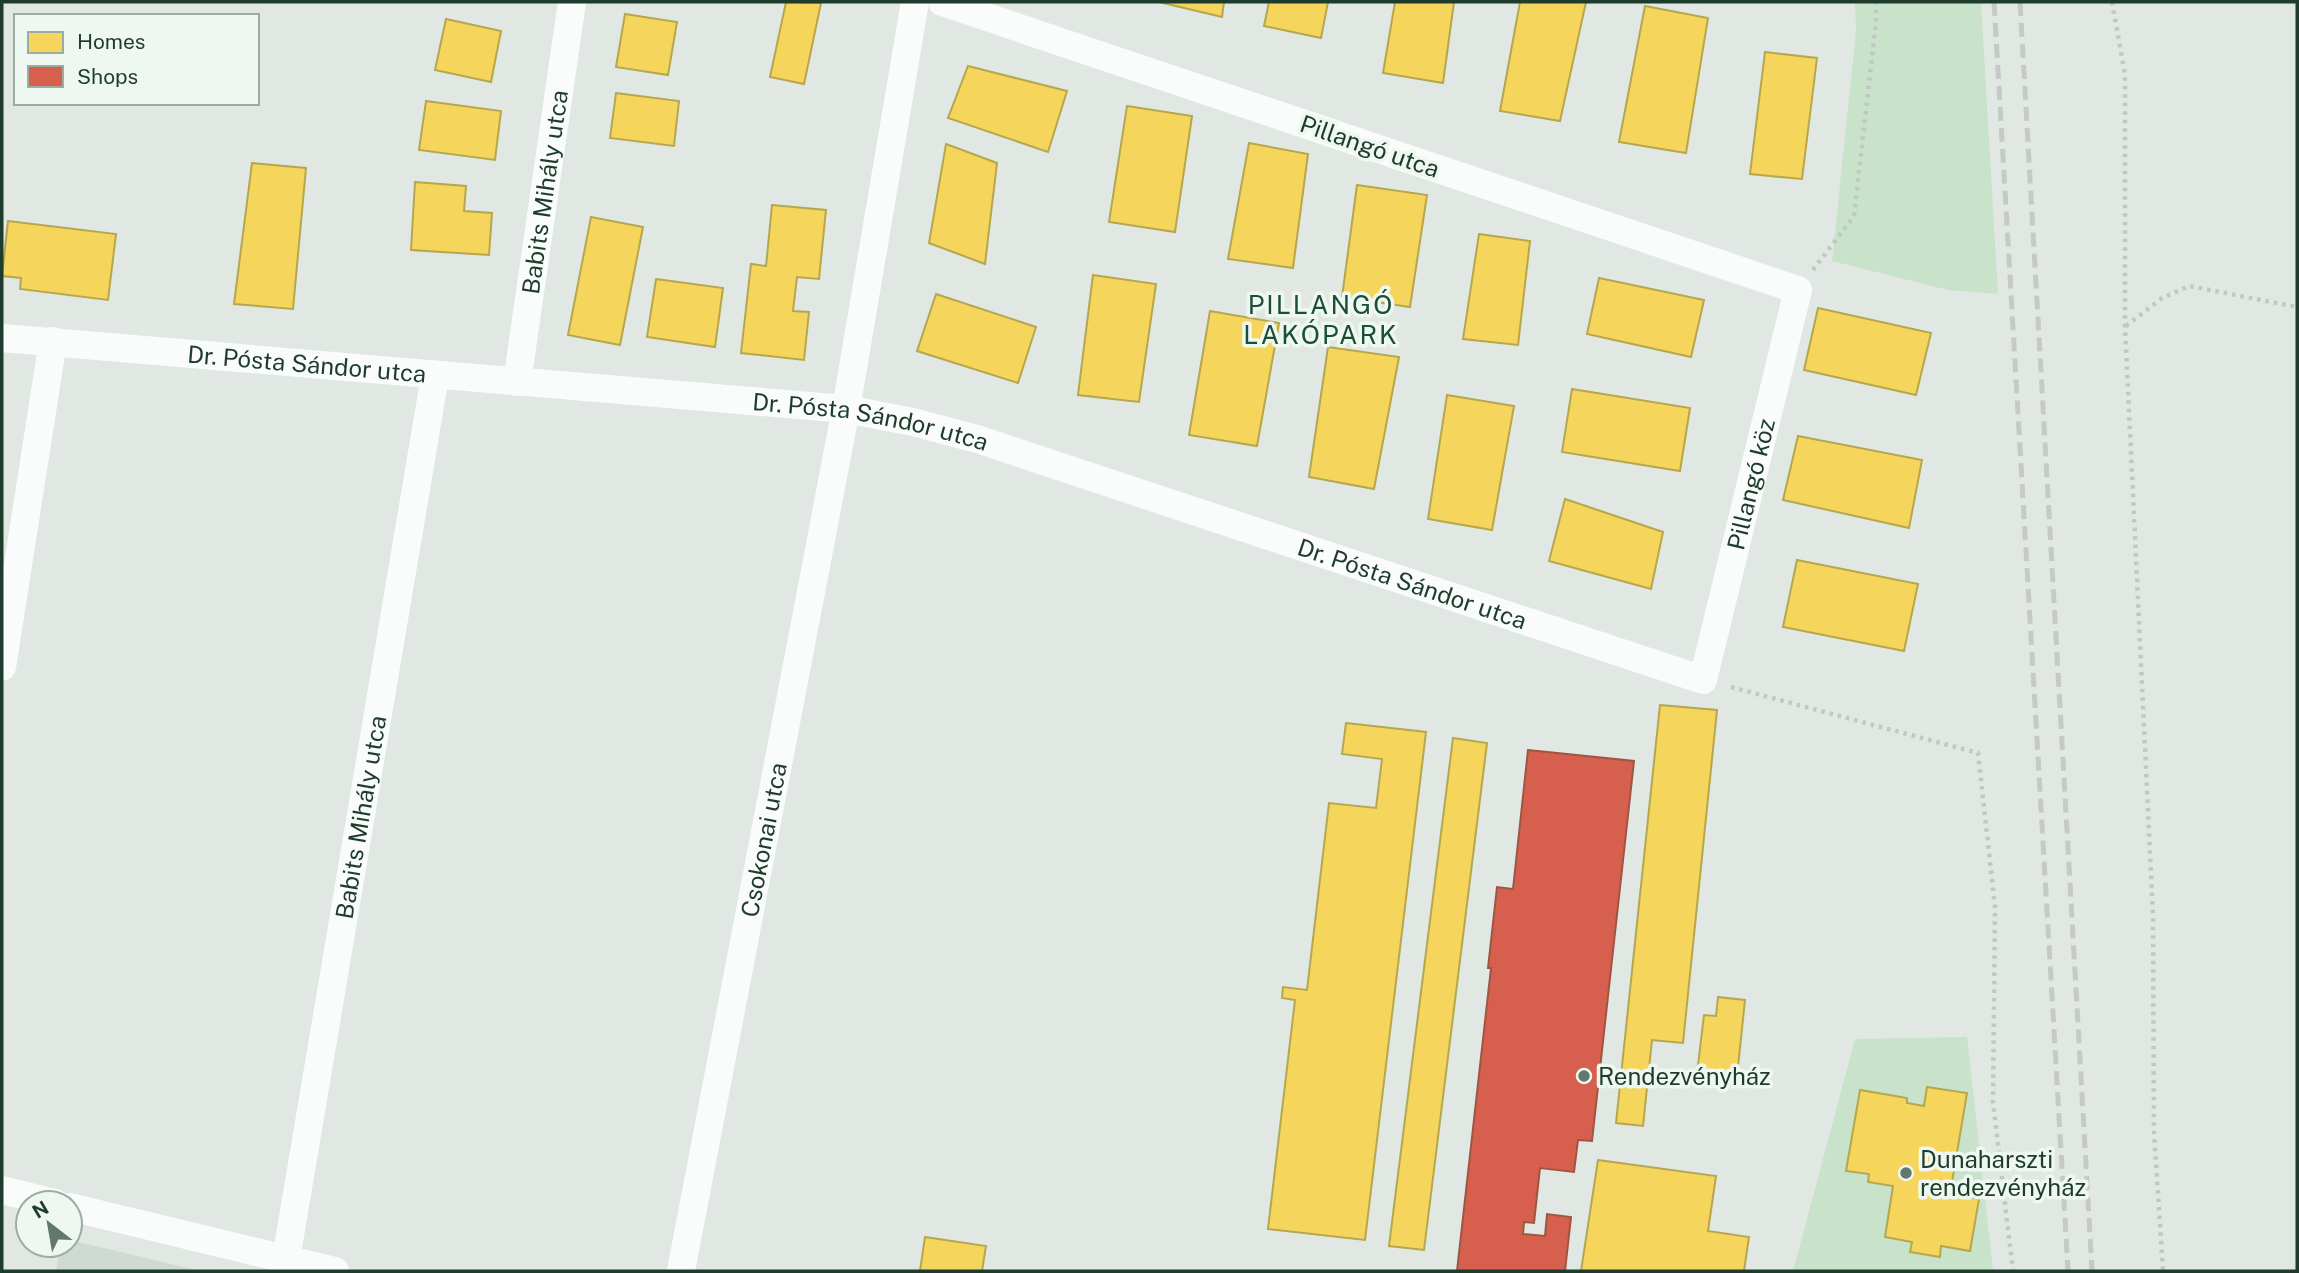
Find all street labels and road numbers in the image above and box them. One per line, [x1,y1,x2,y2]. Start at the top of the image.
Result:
street label: Babits Mihály utca [516,88,573,296]
street label: Pillangó utca [1297,109,1443,183]
street label: Dr. Pósta Sándor utca [186,340,427,388]
street label: Dr. Pósta Sándor utca [751,387,992,456]
street label: Pillangó köz [1721,416,1780,553]
street label: Dr. Pósta Sándor utca [1294,532,1530,635]
street label: Babits Mihály utca [330,713,391,921]
street label: Csokonai utca [735,760,792,919]

